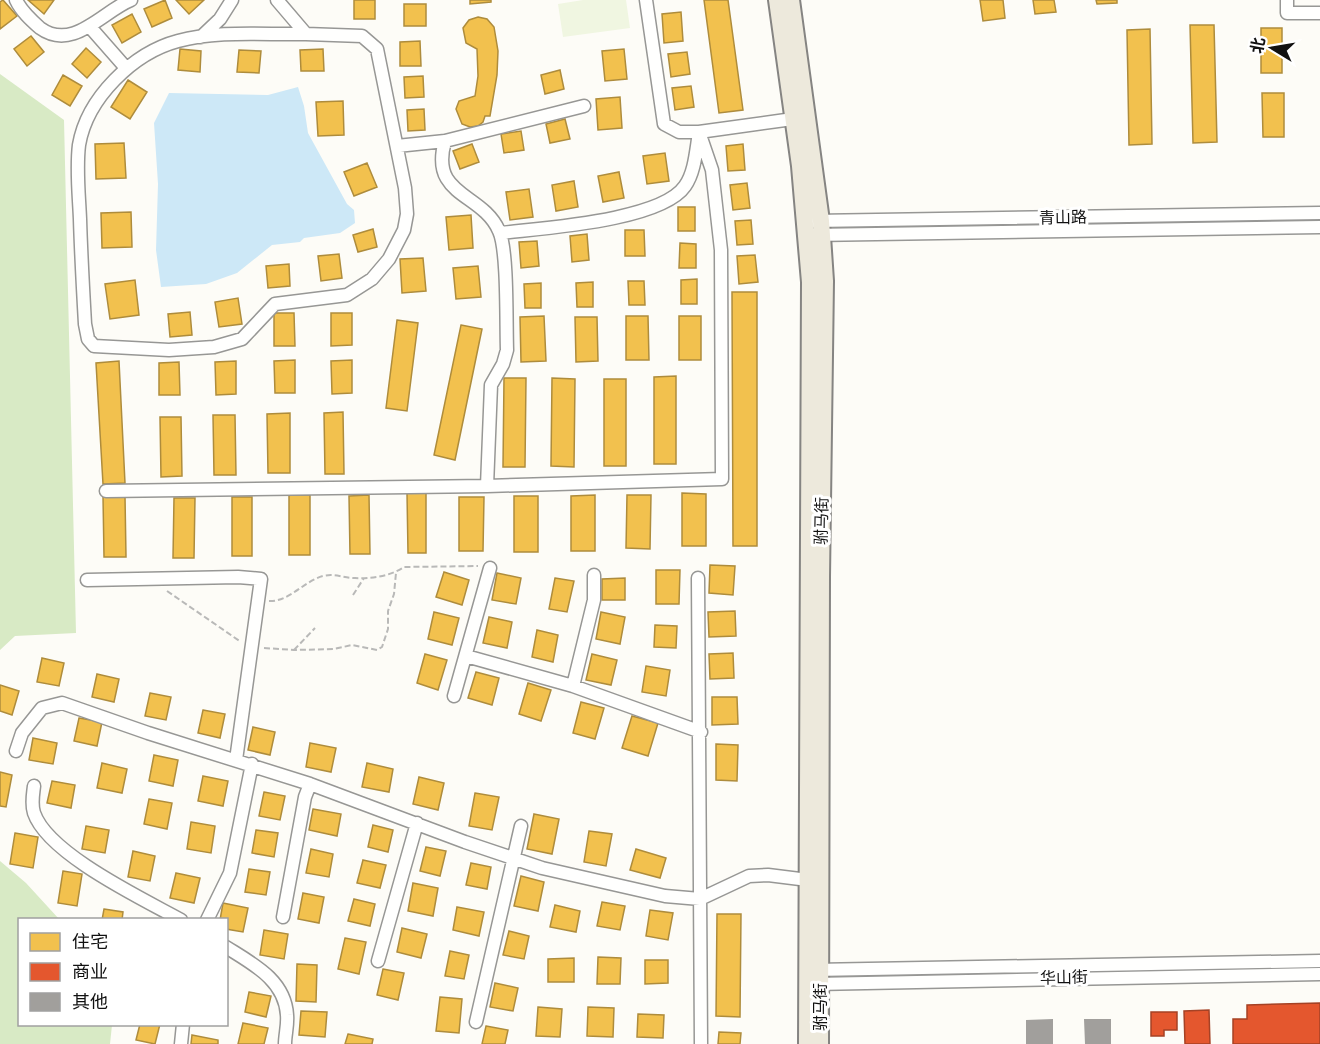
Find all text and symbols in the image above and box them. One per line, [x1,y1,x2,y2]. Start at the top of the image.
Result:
north arrow [1242,18,1302,78]
text: 北 [1246,35,1269,55]
street label: 青山路 [1039,207,1087,227]
street label: 驸马街 [811,497,831,545]
legend [18,918,228,1026]
text: 住宅 [72,930,108,953]
text: 商业 [72,960,108,983]
street label: 华山街 [1040,967,1088,987]
street label: 驸马街 [810,983,830,1031]
text: 其他 [72,990,108,1013]

